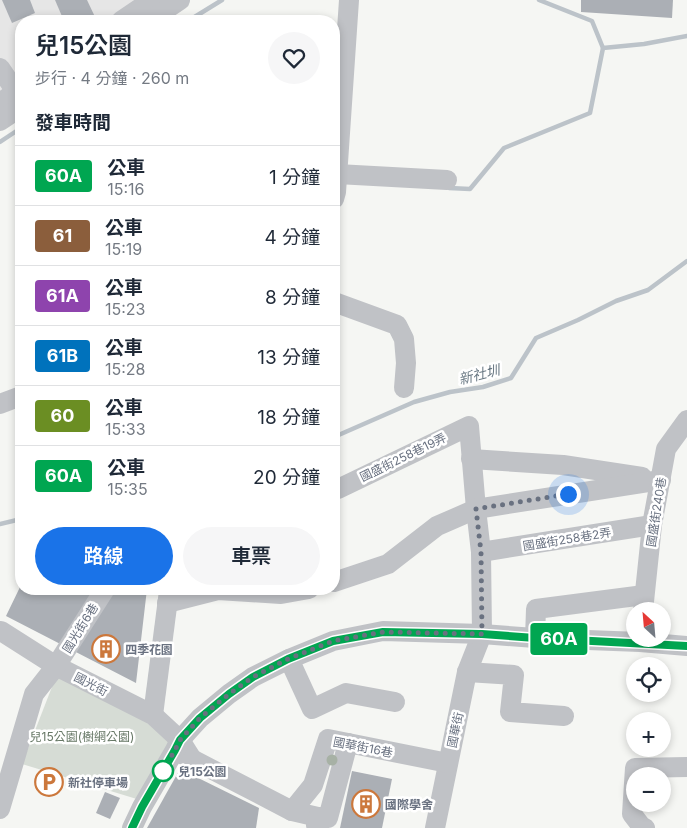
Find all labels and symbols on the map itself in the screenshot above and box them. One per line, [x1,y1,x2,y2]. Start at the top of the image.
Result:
water label: 新社圳 [457,360,503,387]
street label: 國盛街258巷19弄 [357,430,449,484]
street label: 國盛街240巷 [643,476,669,548]
your location [556,482,581,507]
street label: 國盛街258巷2弄 [522,525,612,553]
street label: 國光街6巷 [59,601,101,655]
north arrow [626,602,671,648]
line badge: 60A [530,623,588,655]
building icon: 四季花園 [91,634,121,664]
place label: 四季花園 [125,642,173,657]
street label: 國光街 [72,669,110,699]
street label: 國華街 [444,711,466,749]
park label: 兒15公園(樹網公園) [30,729,134,744]
street label: 國華街16巷 [332,734,394,760]
marker: 兒15公園 [152,760,174,782]
place label: 兒15公園 [178,764,227,779]
parking icon: 新社停車場 [34,767,64,797]
place label: 新社停車場 [68,775,128,790]
building icon: 國際學舍 [351,789,381,819]
place label: 國際學舍 [385,797,433,812]

